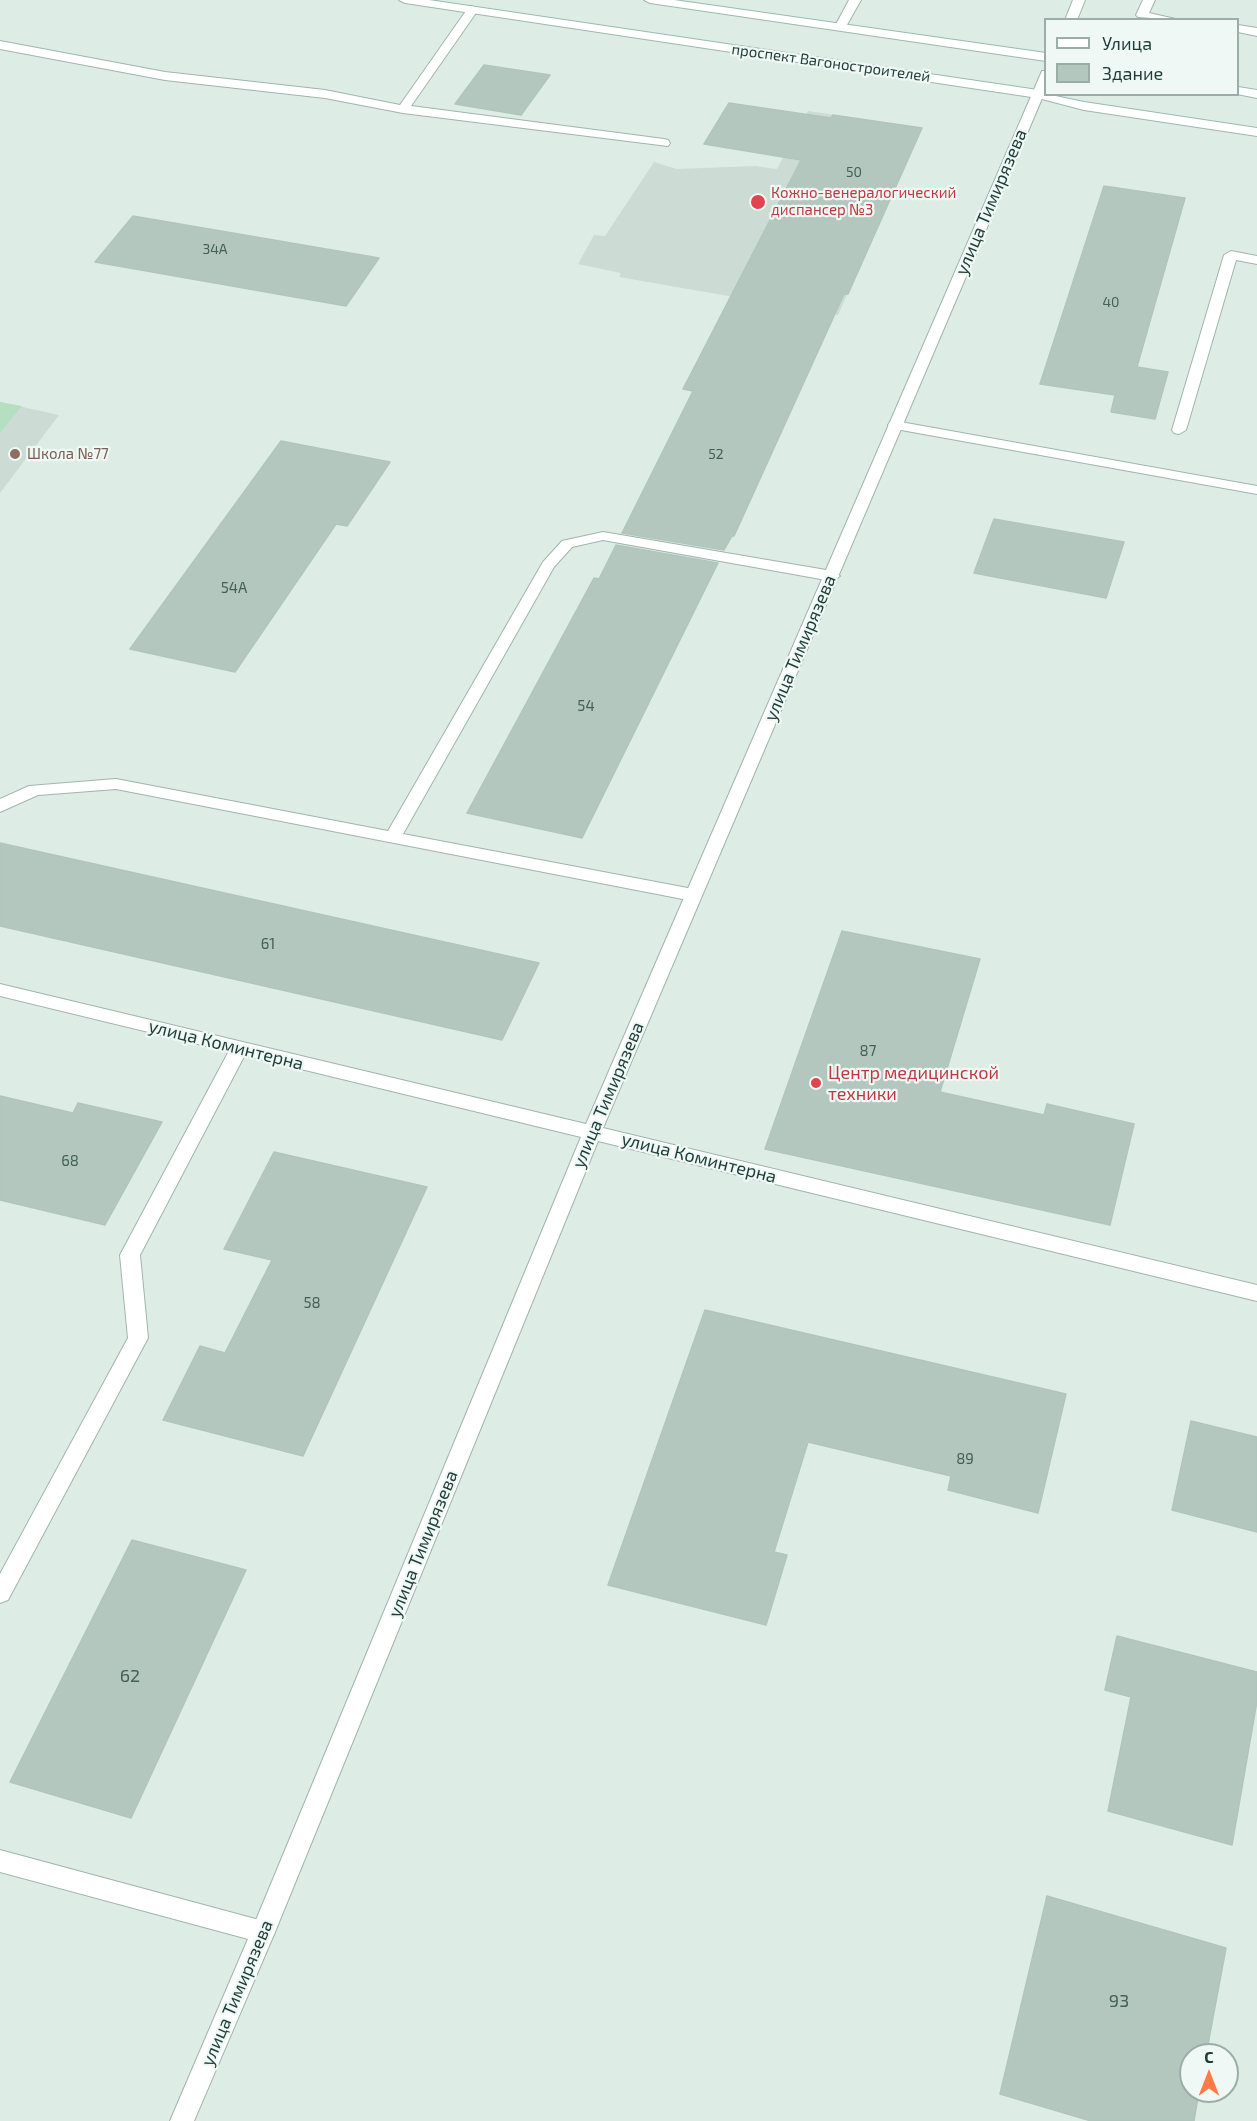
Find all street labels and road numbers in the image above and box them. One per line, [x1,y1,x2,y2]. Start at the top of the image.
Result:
street label: проспект Вагоностроителей [730,40,932,86]
street label: улица Тимирязева [950,126,1032,278]
street label: улица Тимирязева [759,572,841,724]
street label: улица Коминтерна [146,1015,306,1075]
street label: улица Тимирязева [567,1019,649,1171]
street label: улица Коминтерна [619,1128,779,1188]
street label: улица Тимирязева [384,1467,462,1621]
street label: улица Тимирязева [196,1917,278,2069]

